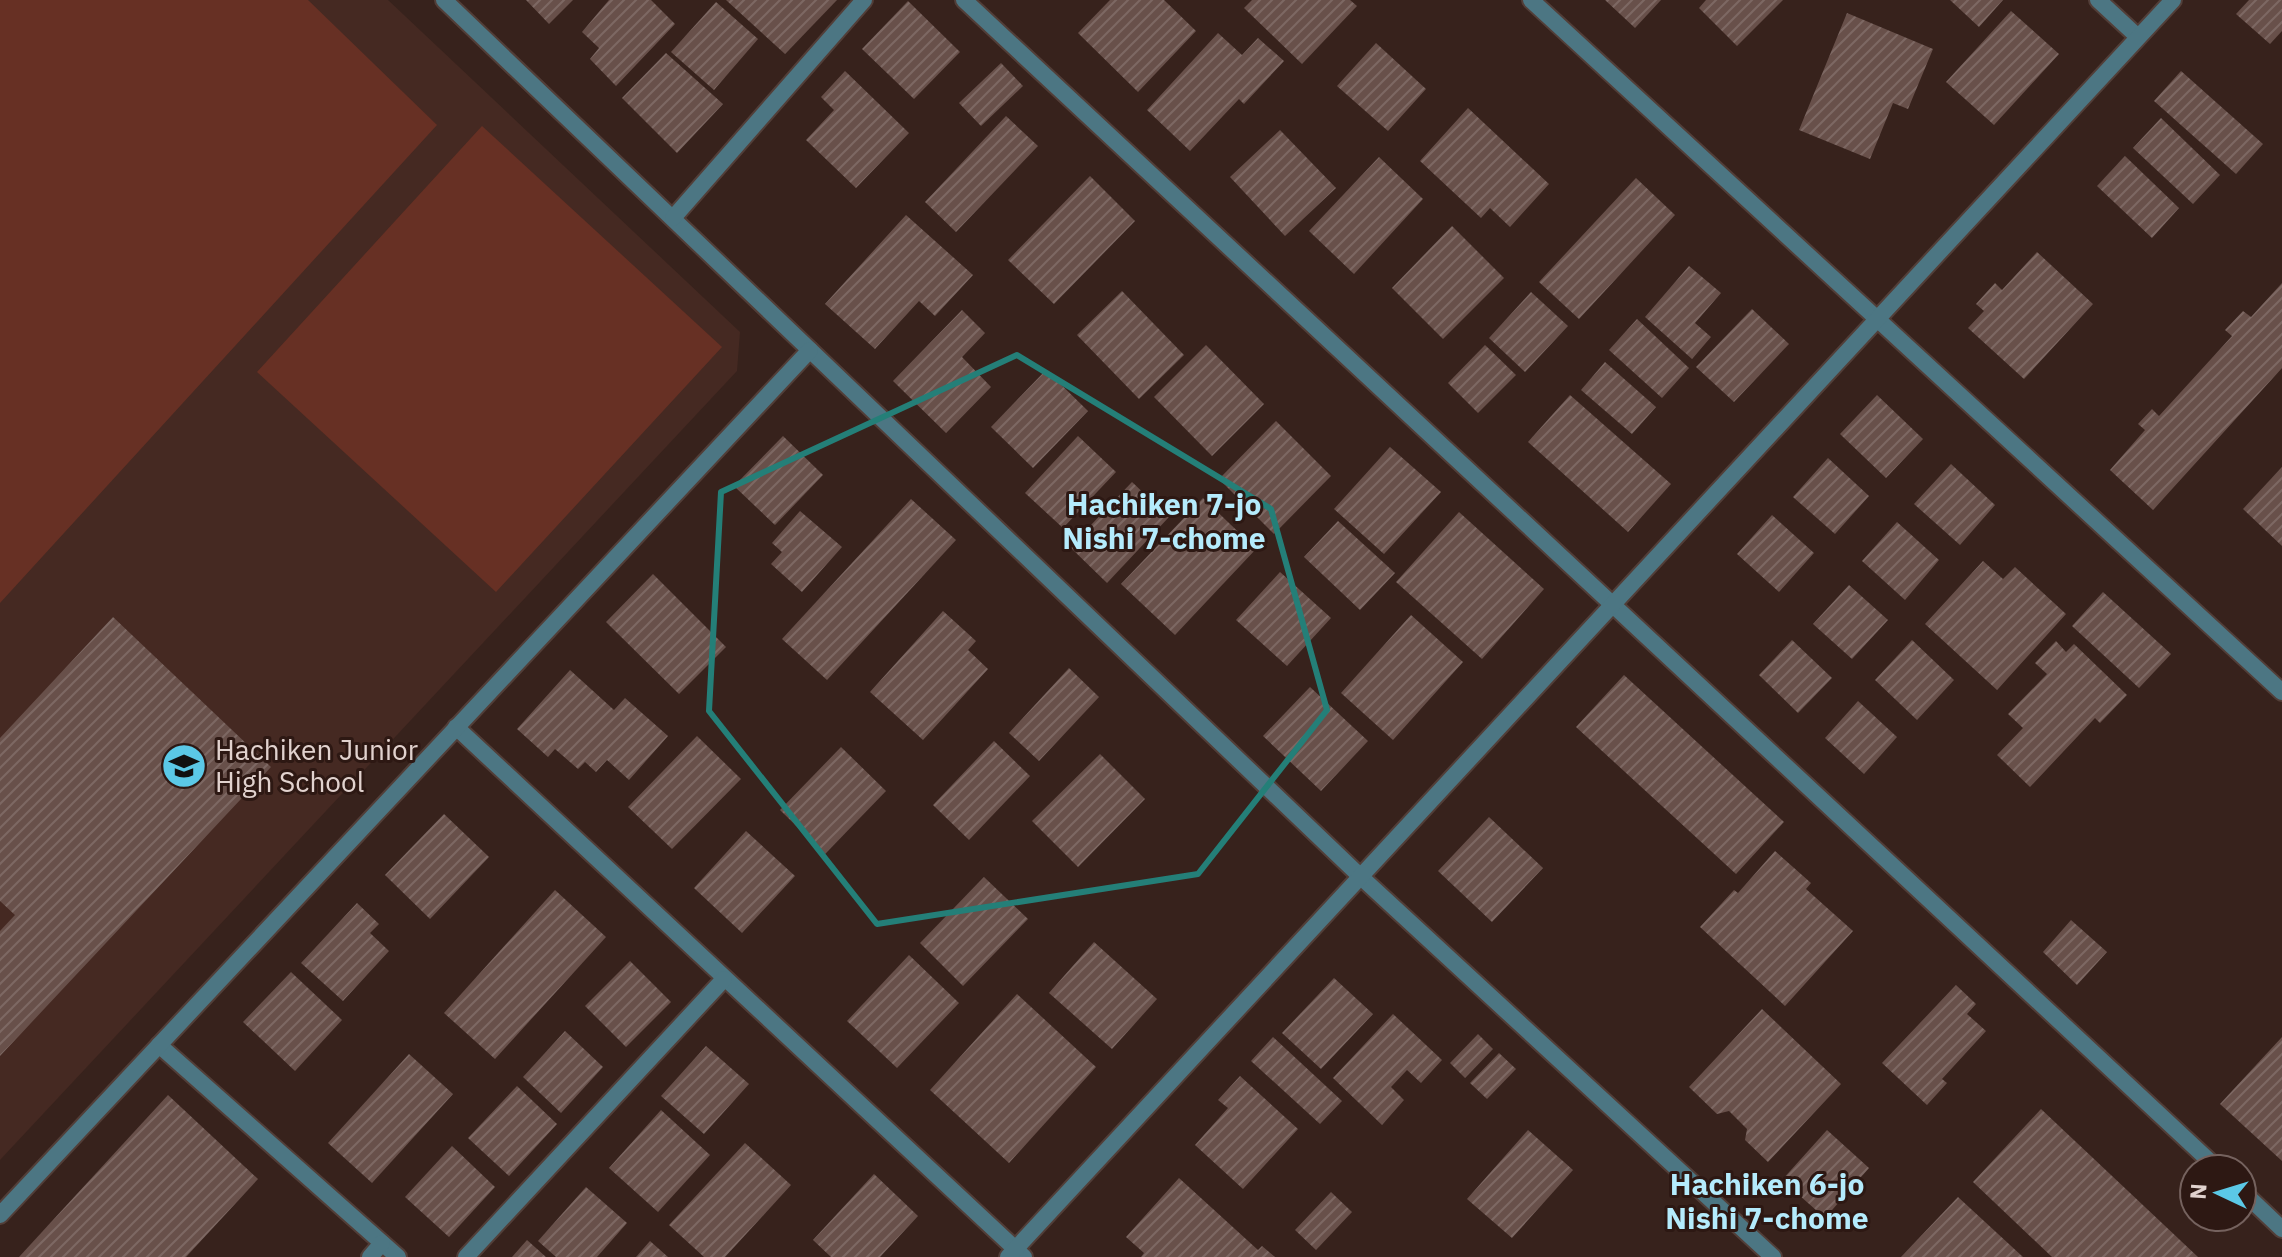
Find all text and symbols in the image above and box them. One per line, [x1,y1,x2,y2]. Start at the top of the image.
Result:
district label: Hachiken 7-jo Nishi 7-chome [1062,484,1266,557]
place label: Hachiken Junior High School [215,731,418,800]
school or university icon: Hachiken Junior High School [160,742,208,790]
north arrow [2178,1153,2258,1233]
district label: Hachiken 6-jo Nishi 7-chome [1665,1164,1869,1237]
text: N [2183,1183,2213,1201]

